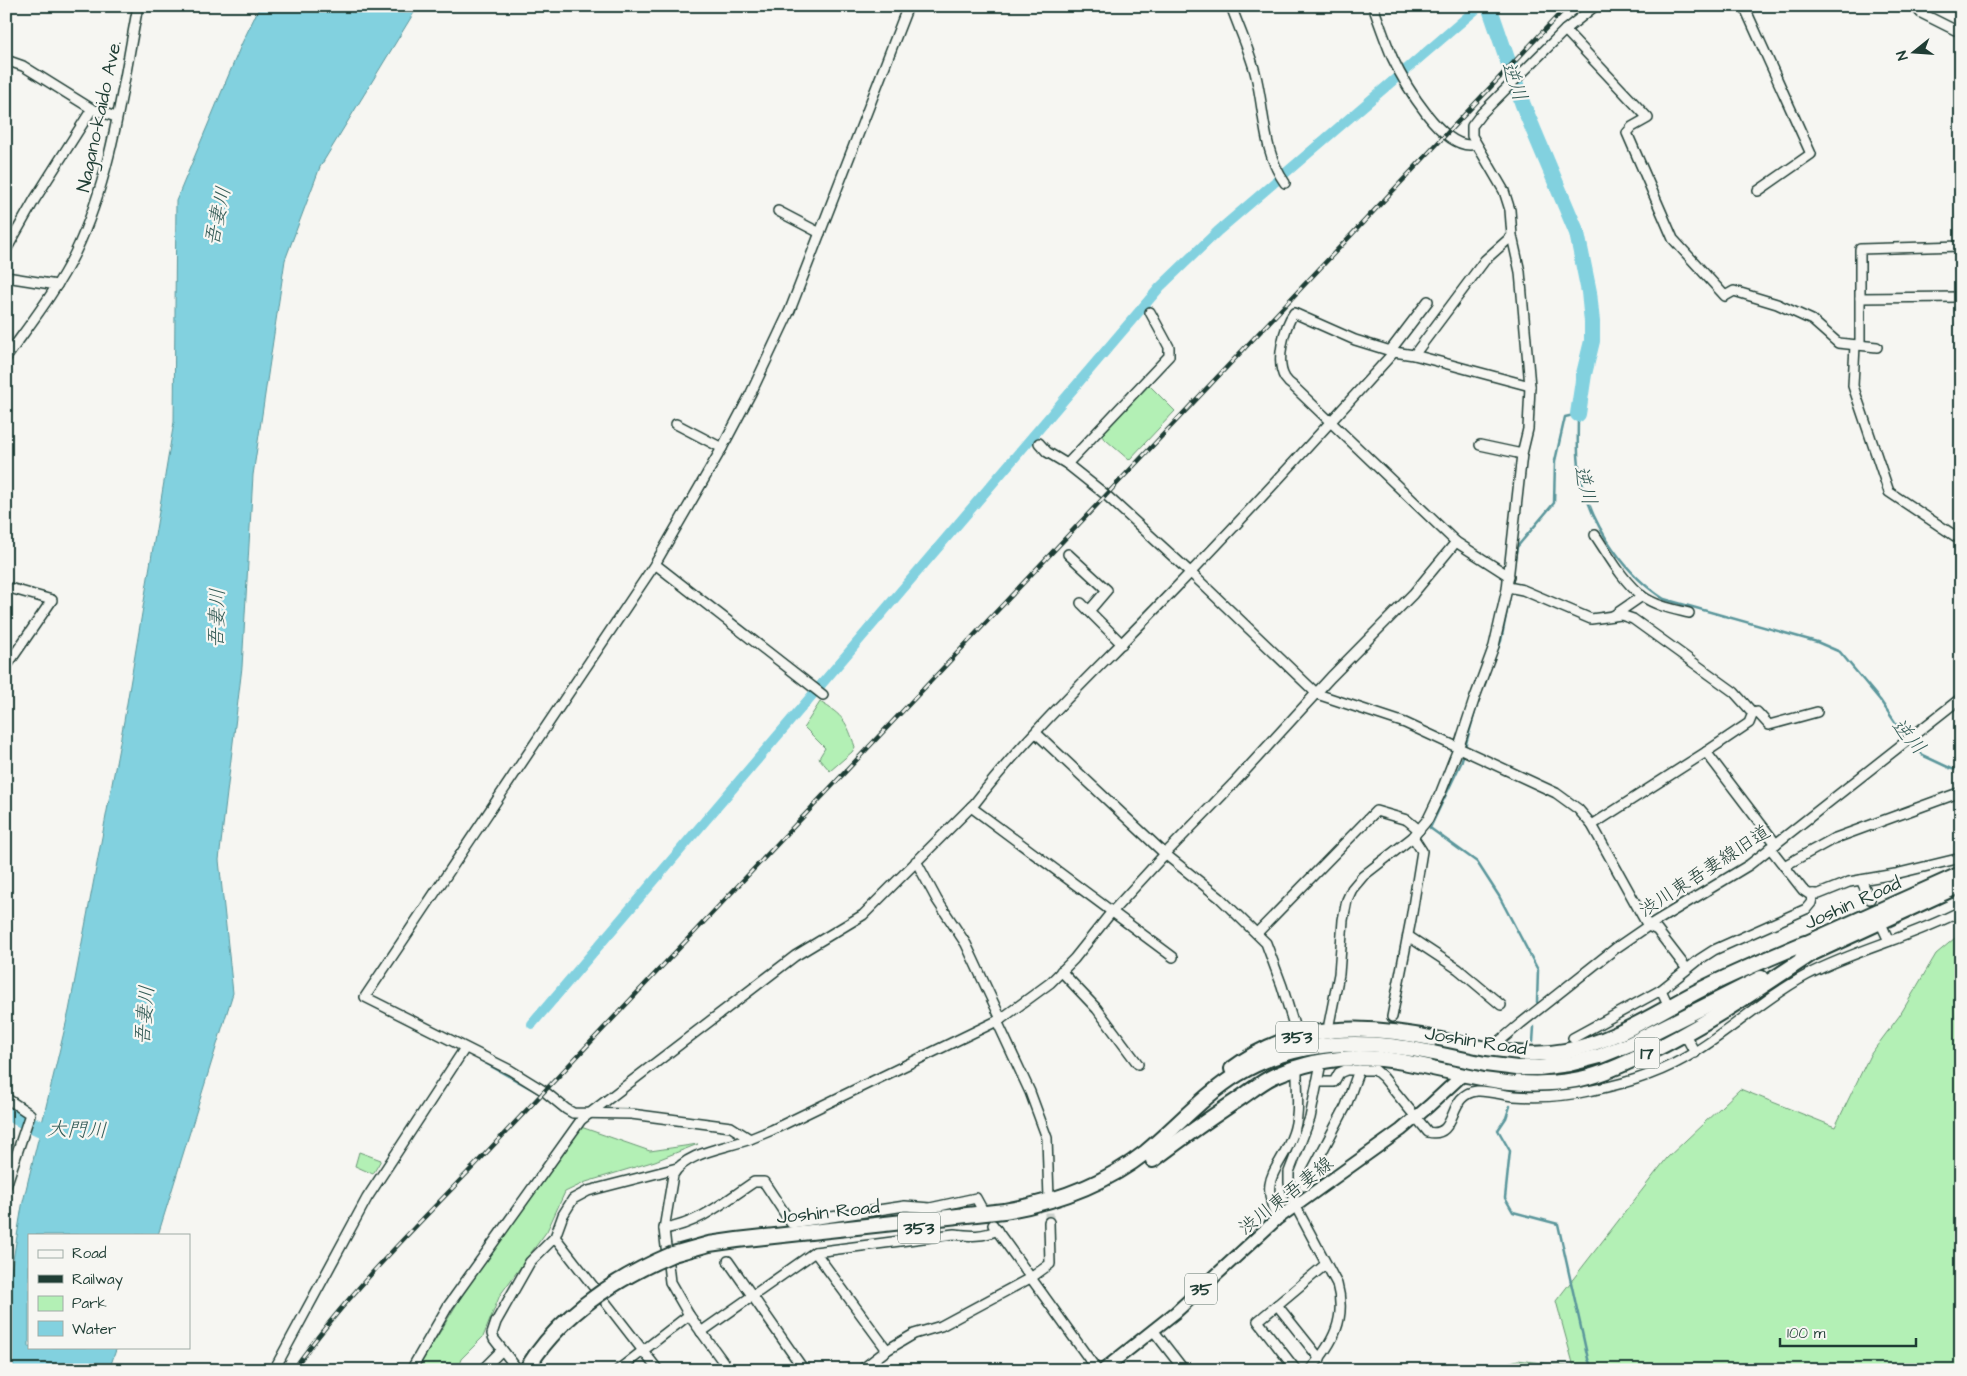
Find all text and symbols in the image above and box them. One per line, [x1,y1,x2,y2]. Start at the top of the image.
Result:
north arrow [1890,28,1940,78]
street label: Nagano-kaido Ave. [70,38,130,195]
text: N [1892,48,1913,63]
water label: 逆川 [1494,58,1534,105]
water label: 吾妻川 [198,184,238,248]
water label: 逆川 [1567,462,1603,508]
water label: 吾妻川 [202,588,232,649]
water label: 逆川 [1884,712,1932,761]
street label: 渋川東吾妻線旧道 [1634,819,1776,924]
street label: Joshin Road [1800,870,1906,937]
water label: 吾妻川 [128,984,162,1046]
street label: Joshin Road [1423,1020,1529,1063]
road number: 353 [1276,1022,1318,1052]
road number: 17 [1634,1038,1660,1068]
water label: 大門川 [46,1115,107,1145]
street label: 渋川東吾妻線 [1233,1150,1339,1242]
street label: Joshin Road [775,1194,881,1231]
road number: 353 [898,1212,940,1244]
legend [28,1234,190,1348]
text: Road [72,1243,107,1264]
text: Railway [72,1269,123,1291]
road number: 35 [1185,1274,1217,1305]
text: Park [72,1293,107,1314]
scale bar [1780,1316,1916,1348]
text: Water [72,1319,116,1340]
text: 100 m [1787,1323,1826,1344]

